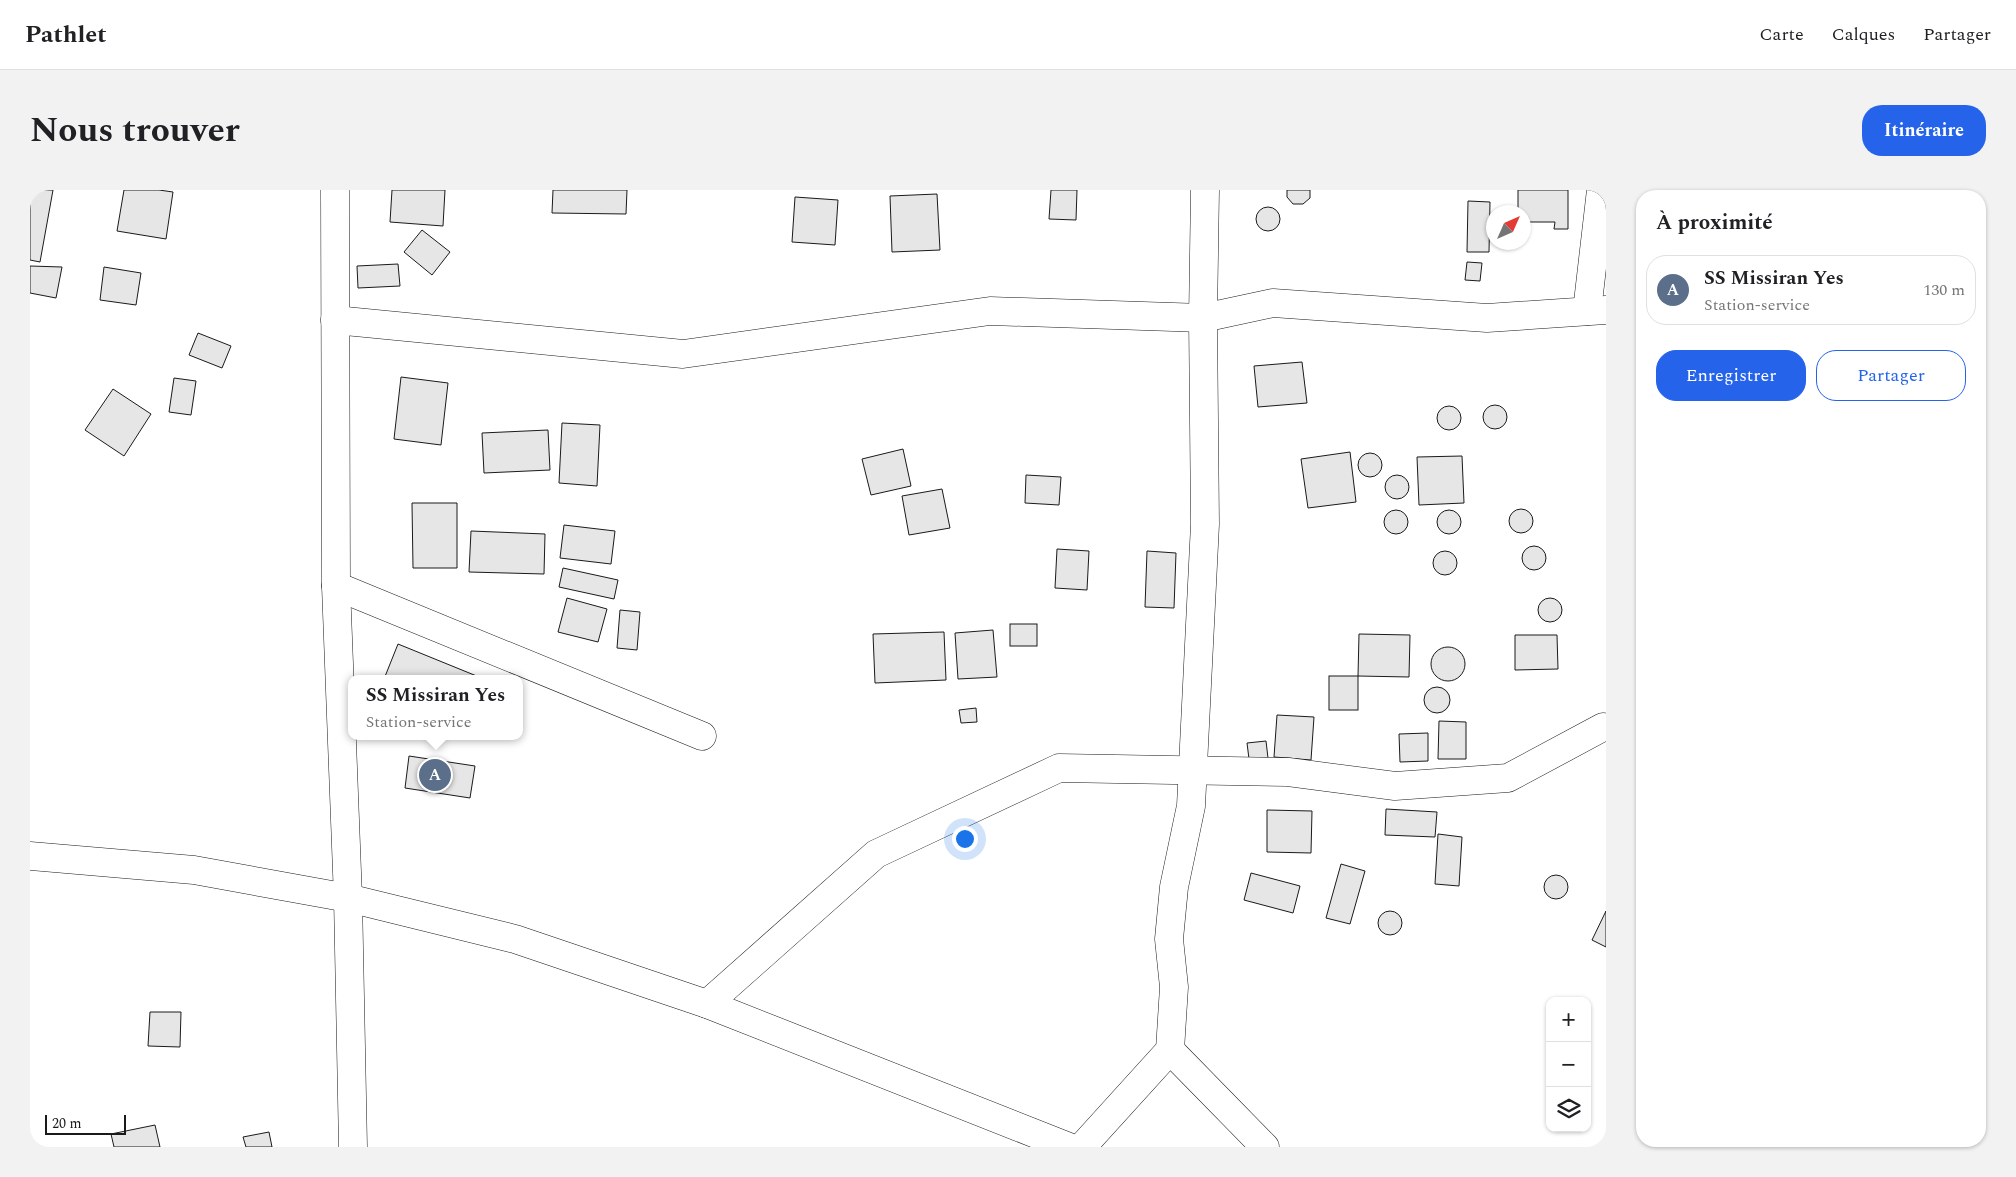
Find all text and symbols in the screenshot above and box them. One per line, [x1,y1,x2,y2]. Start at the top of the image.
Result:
text: Pathlet [25,17,107,53]
text: Carte [1760,21,1804,48]
text: Calques [1832,21,1895,48]
text: Partager [1923,21,1991,48]
text: Nous trouver [30,104,240,157]
button: Itinéraire [1862,105,1986,156]
north arrow [1486,205,1531,250]
text: À proximité [1656,207,1773,239]
text: SS Missiran Yes [1704,264,1844,293]
text: A [1667,278,1679,302]
text: 130 m [1923,278,1965,302]
text: Station-service [1704,293,1810,317]
button: Enregistrer [1656,350,1806,401]
button: Partager [1816,350,1966,401]
popup [348,675,523,740]
text: SS Missiran Yes [366,681,505,710]
text: Station-service [366,710,472,734]
pin: A [419,756,451,794]
your location [952,826,978,852]
map controls [1546,997,1591,1132]
button: + [1546,997,1591,1042]
button: − [1546,1042,1591,1087]
button: layers [1546,1087,1591,1132]
scale bar [45,1112,126,1135]
text: 20 m [52,1113,82,1134]

